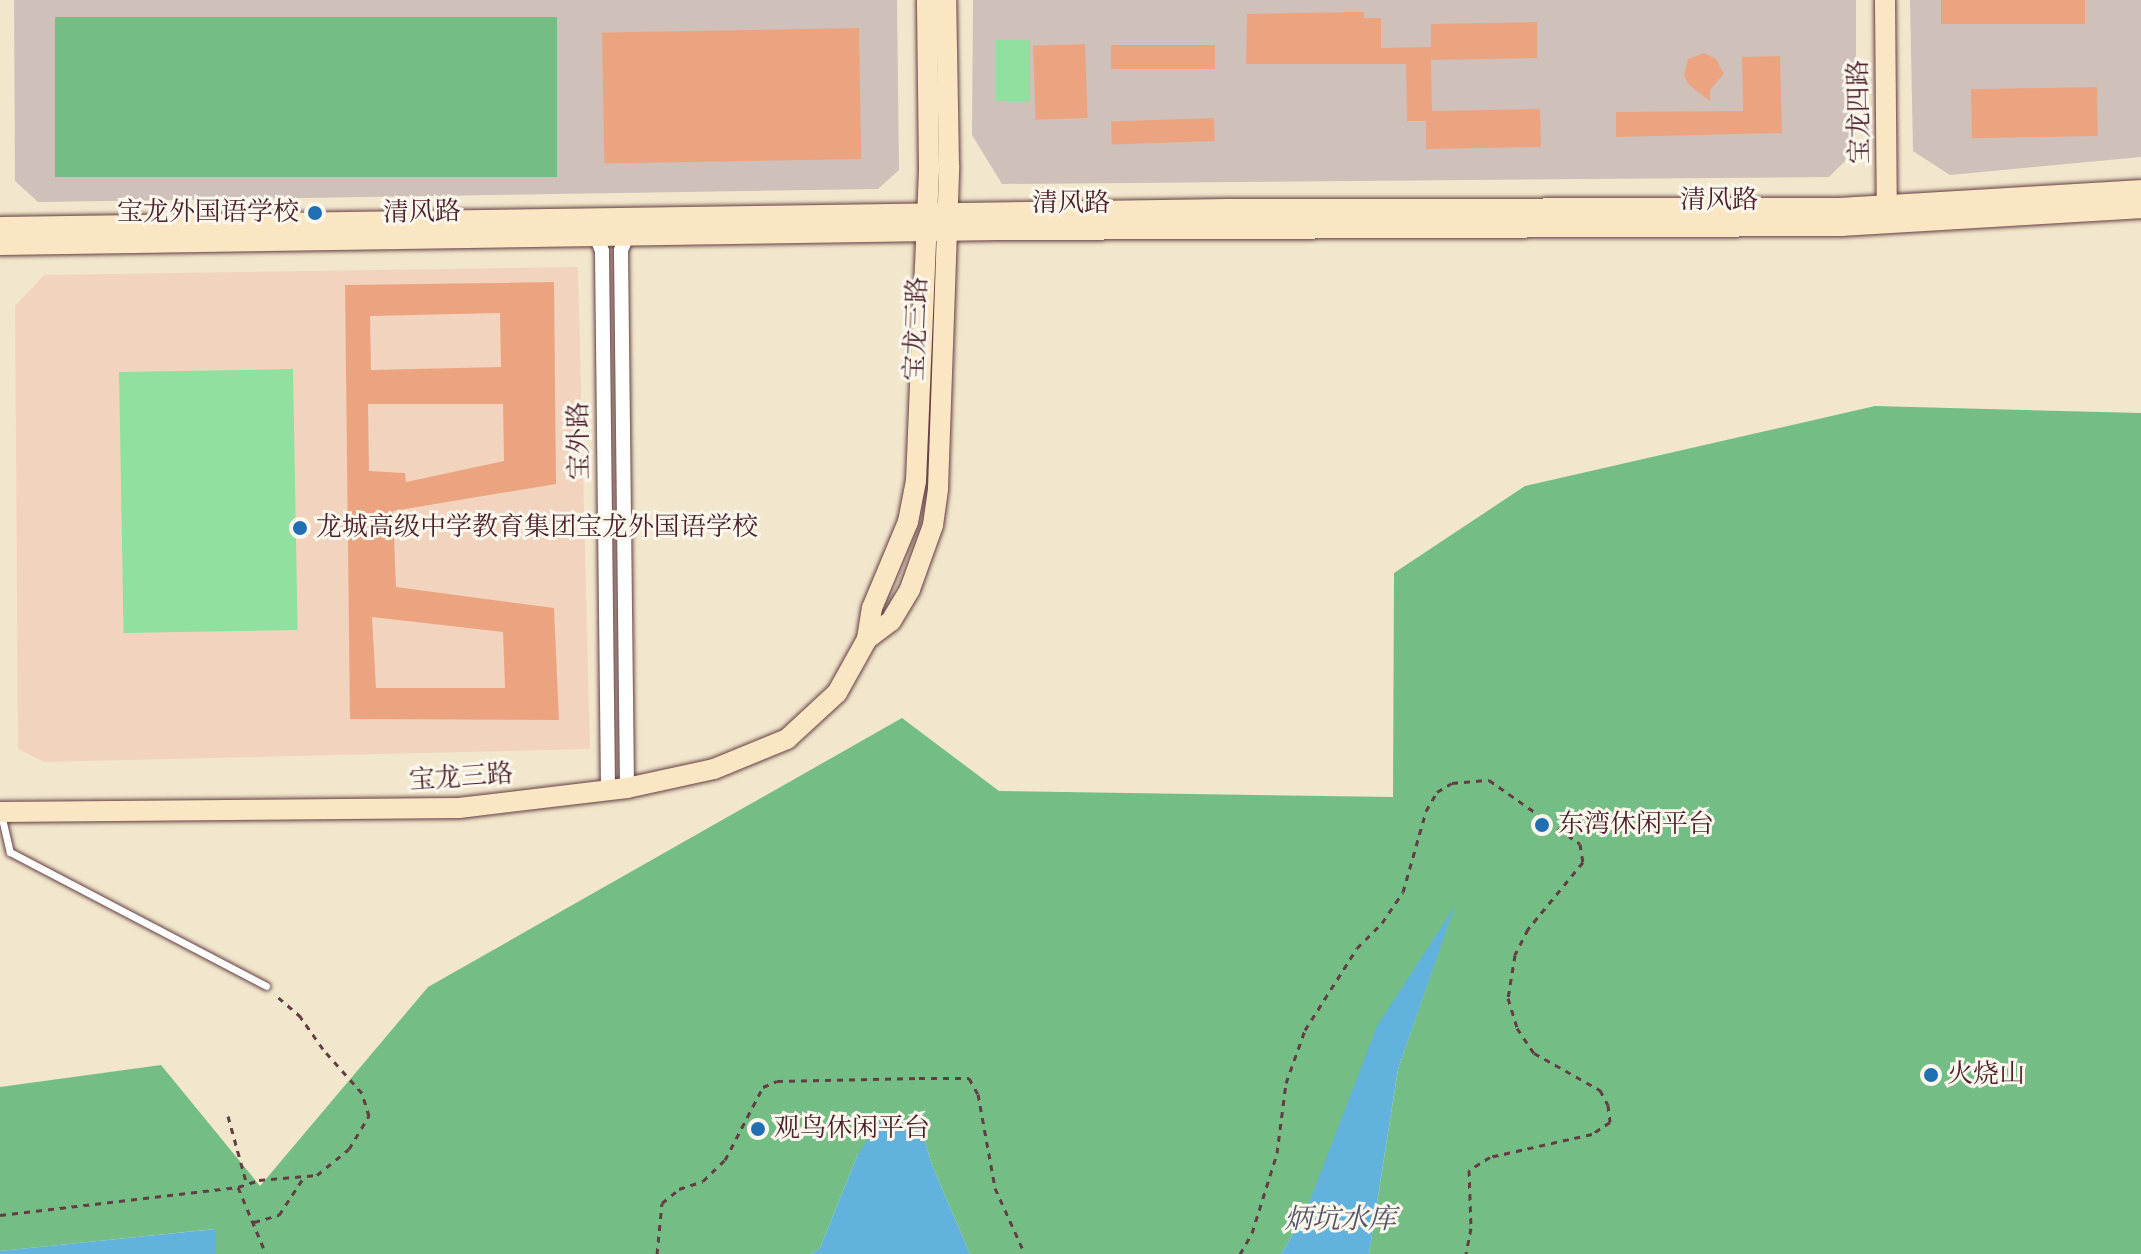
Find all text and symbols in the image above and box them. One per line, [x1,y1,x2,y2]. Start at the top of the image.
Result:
street label: 宝龙四路 [1843,60,1877,164]
street label: 清风路 [1680,185,1758,217]
street label: 清风路 [1032,188,1110,220]
place label: 宝龙外国语学校 [117,197,299,229]
street label: 清风路 [383,197,461,229]
marker: 宝龙外国语学校 [306,204,324,222]
street label: 宝龙三路 [900,276,934,382]
street label: 宝外路 [564,402,596,480]
place label: 龙城高级中学教育集团宝龙外国语学校 [316,512,758,544]
marker: 龙城高级中学教育集团宝龙外国语学校 [291,519,309,537]
street label: 宝龙三路 [408,759,514,797]
place label: 东湾休闲平台 [1558,809,1714,841]
marker: 东湾休闲平台 [1533,816,1551,834]
place label: 火烧山 [1947,1059,2025,1091]
marker: 火烧山 [1922,1066,1940,1084]
place label: 观鸟休闲平台 [774,1113,930,1145]
marker: 观鸟休闲平台 [749,1120,767,1138]
water label: 炳坑水库 [1284,1203,1396,1237]

